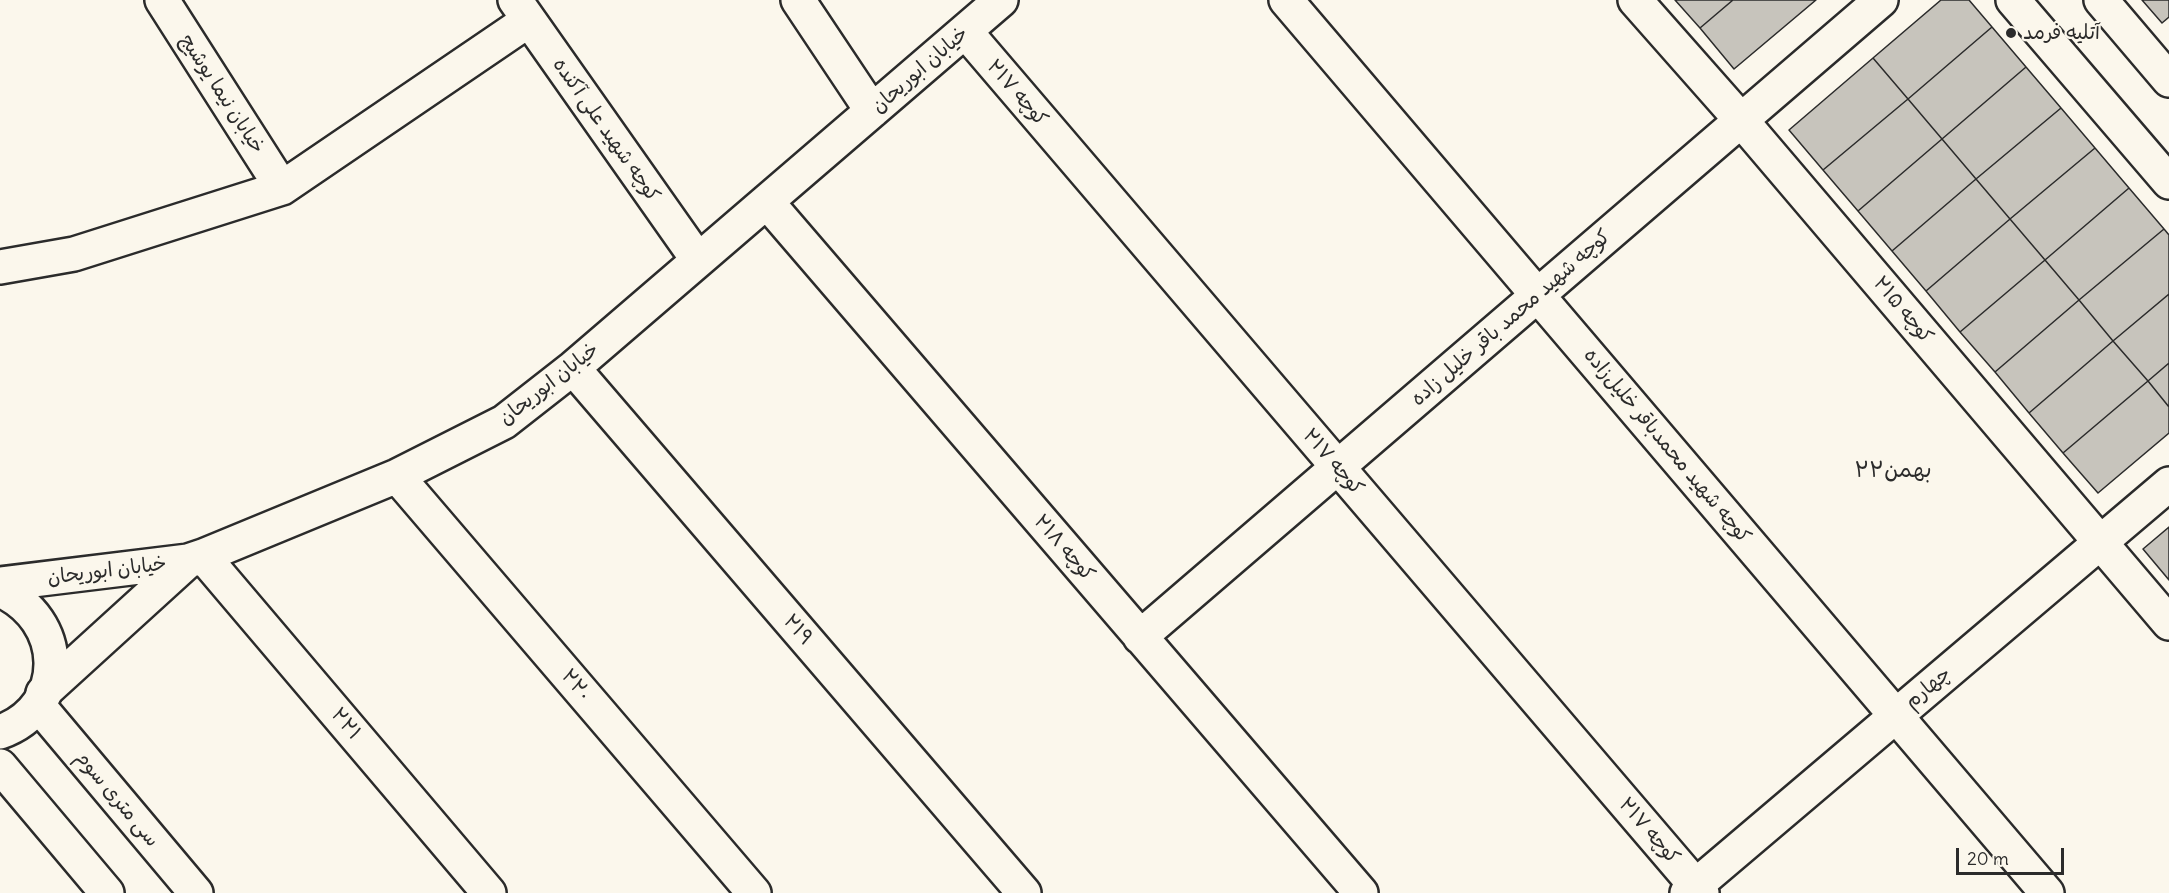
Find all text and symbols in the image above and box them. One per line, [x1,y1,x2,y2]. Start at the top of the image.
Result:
place label: آتلیه فرمد [2023,21,2100,45]
street label: خیابان ابوریحان [867,22,973,118]
marker: آتلیه فرمد [2004,26,2018,40]
street label: خیابان نیما یوشیج [174,30,270,158]
street label: کوچه شهید علی آکنده [547,53,665,207]
street label: کوچه ۲۱۷ [982,55,1052,131]
street label: کوچه شهید محمد باقر خلیل زاده [1406,225,1616,411]
street label: کوچه ۲۱۵ [1868,272,1938,348]
street label: خیابان ابوریحان [494,338,604,430]
street label: کوچه شهید محمدباقر خلیل‌زاده [1578,344,1756,548]
street label: کوچه ۲۱۷ [1298,424,1368,500]
district label: ۲۲بهمن [1854,458,1932,484]
street label: کوچه ۲۱۸ [1029,510,1099,586]
street label: خیابان ابوریحان [46,552,168,590]
street label: ۲۱۹ [778,610,818,650]
street label: چهارم [1900,662,1956,714]
street label: ۲۲۰ [556,664,596,706]
street label: ۲۲۱ [326,703,366,745]
street label: سی متری سوم [70,746,164,852]
street label: کوچه ۲۱۷ [1614,793,1684,869]
scale bar [1959,836,2067,874]
text: 20 m [1967,847,2009,870]

